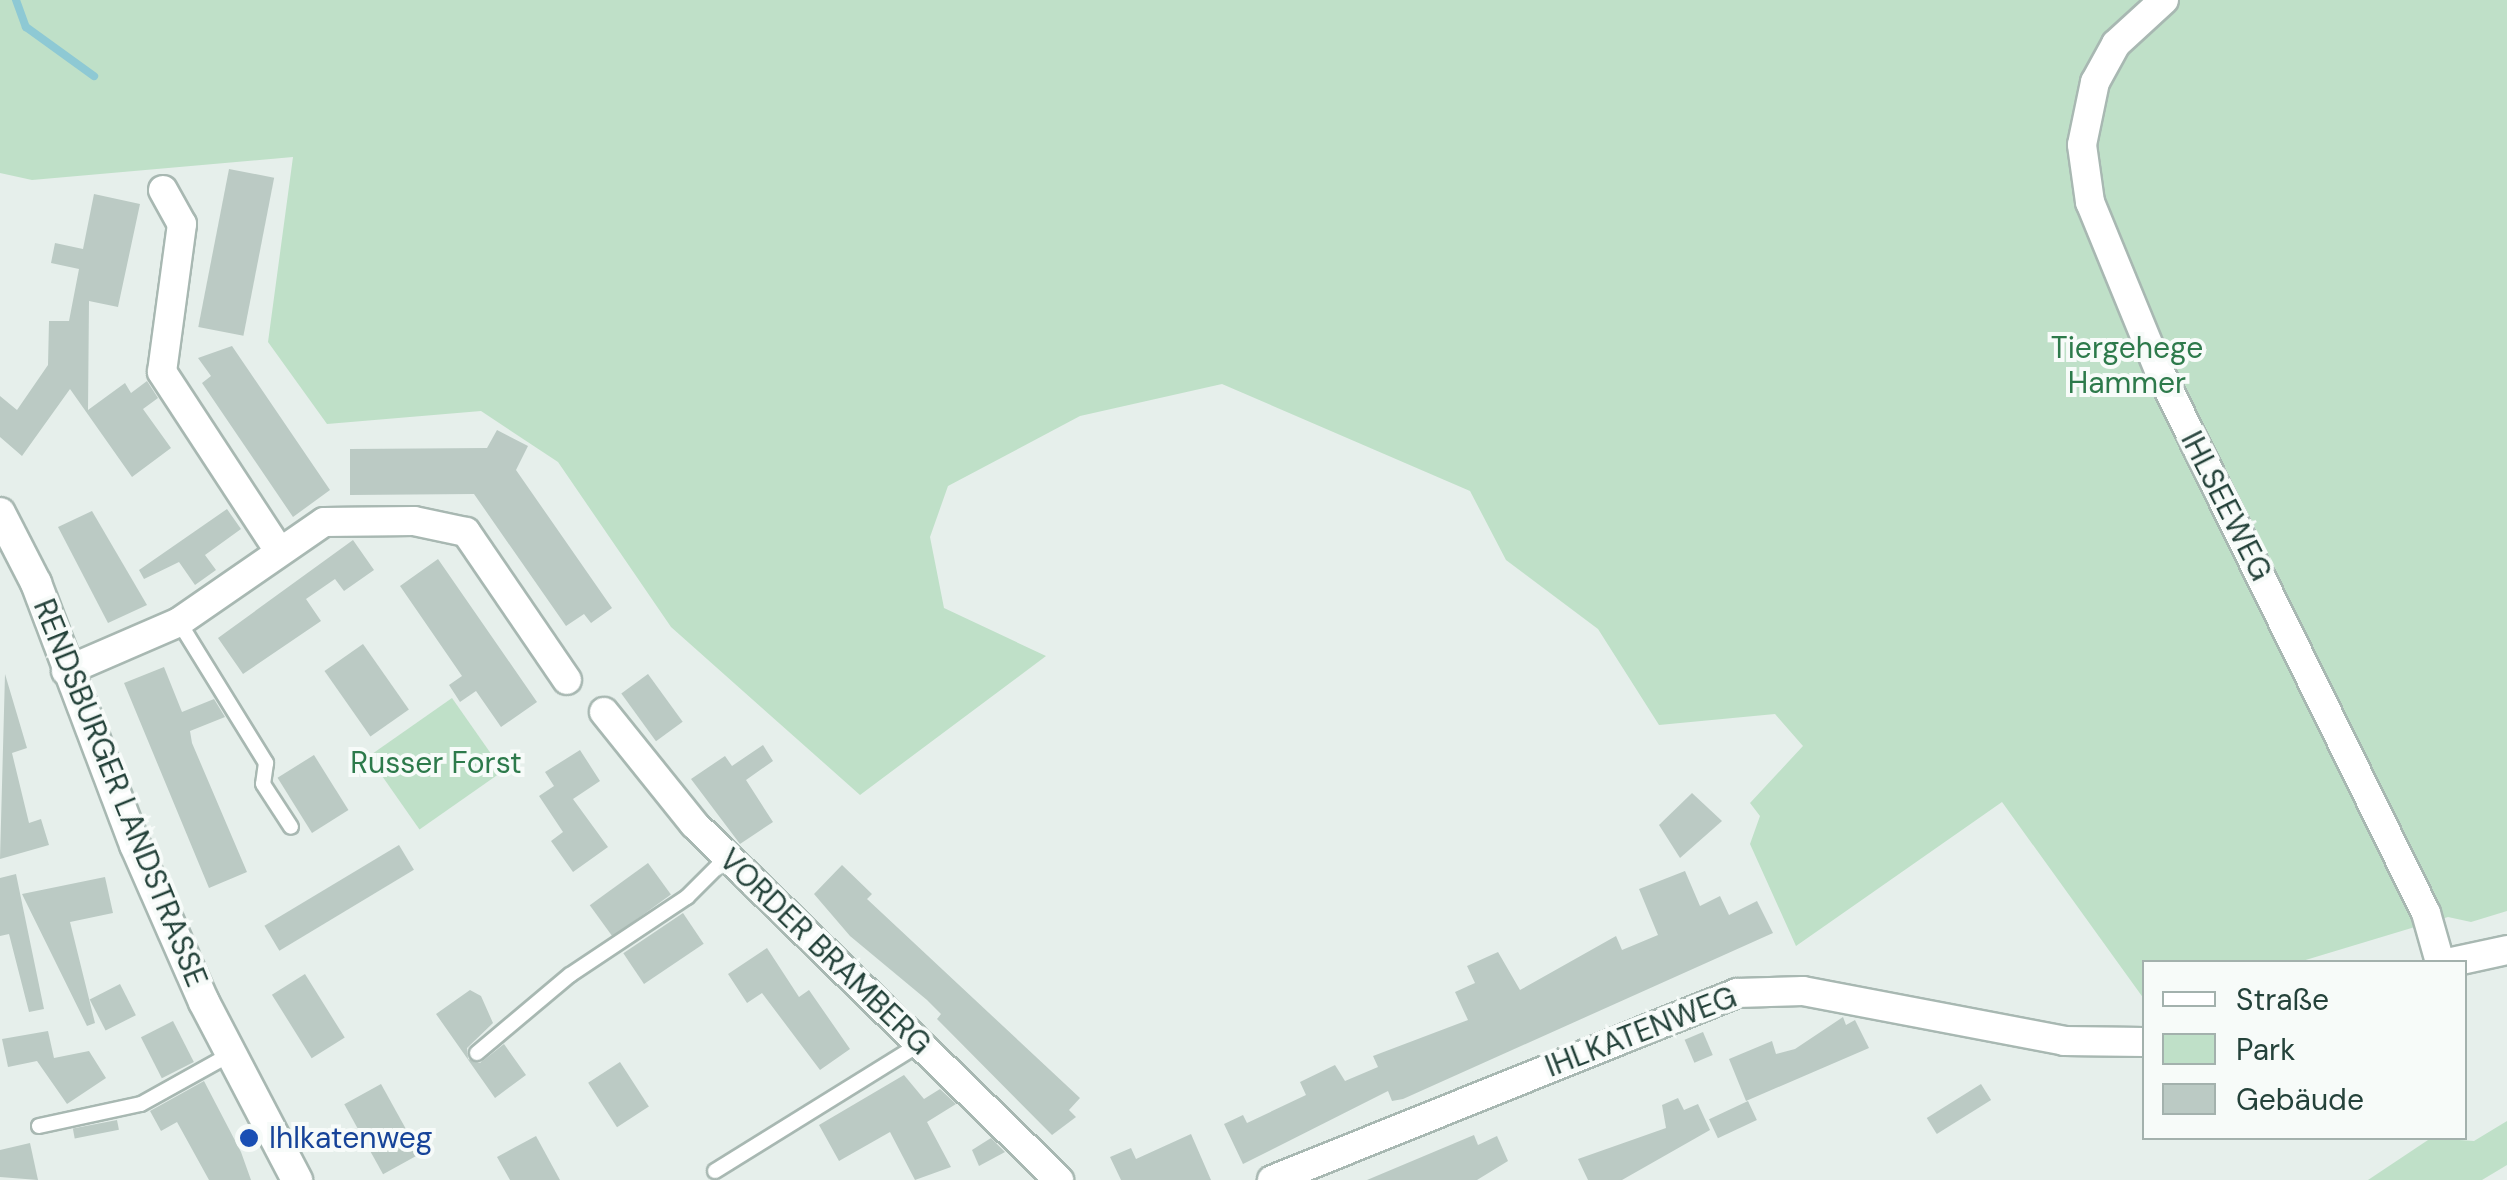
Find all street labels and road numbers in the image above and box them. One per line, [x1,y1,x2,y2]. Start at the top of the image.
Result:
street label: IHLSEEWEG [2173,425,2279,587]
street label: RENDSBURGER LANDSTRASSE [26,594,214,992]
street label: VORDER BRAMBERG [712,842,938,1062]
street label: IHLKATENWEG [1540,979,1742,1085]

